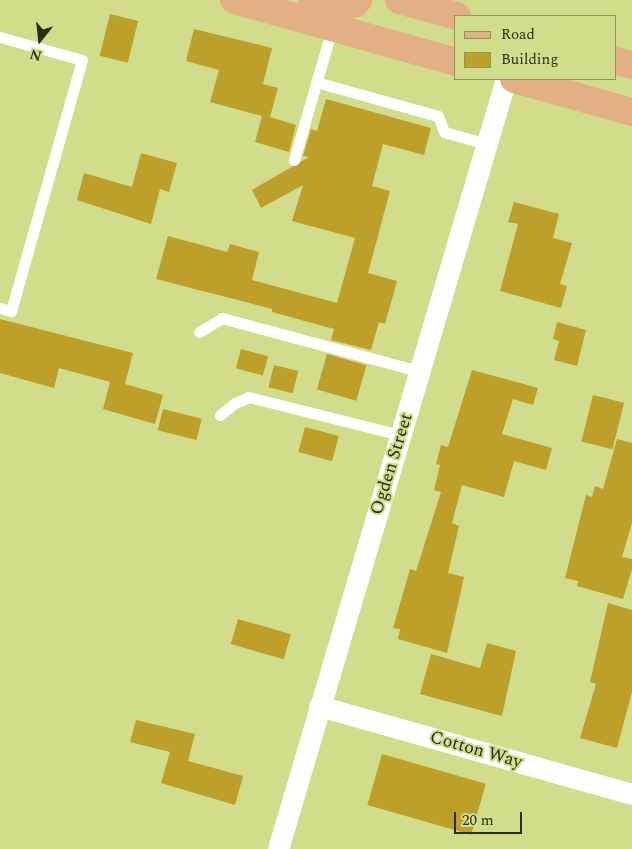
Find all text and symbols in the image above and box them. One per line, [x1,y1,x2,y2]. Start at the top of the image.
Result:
north arrow [15,15,65,65]
legend [454,15,617,80]
text: Road [501,23,535,46]
text: N [27,43,44,67]
text: Building [501,48,558,71]
street label: Ogden Street [366,411,418,517]
street label: Cotton Way [427,727,525,773]
scale bar [457,802,524,834]
text: 20 m [462,809,494,832]

